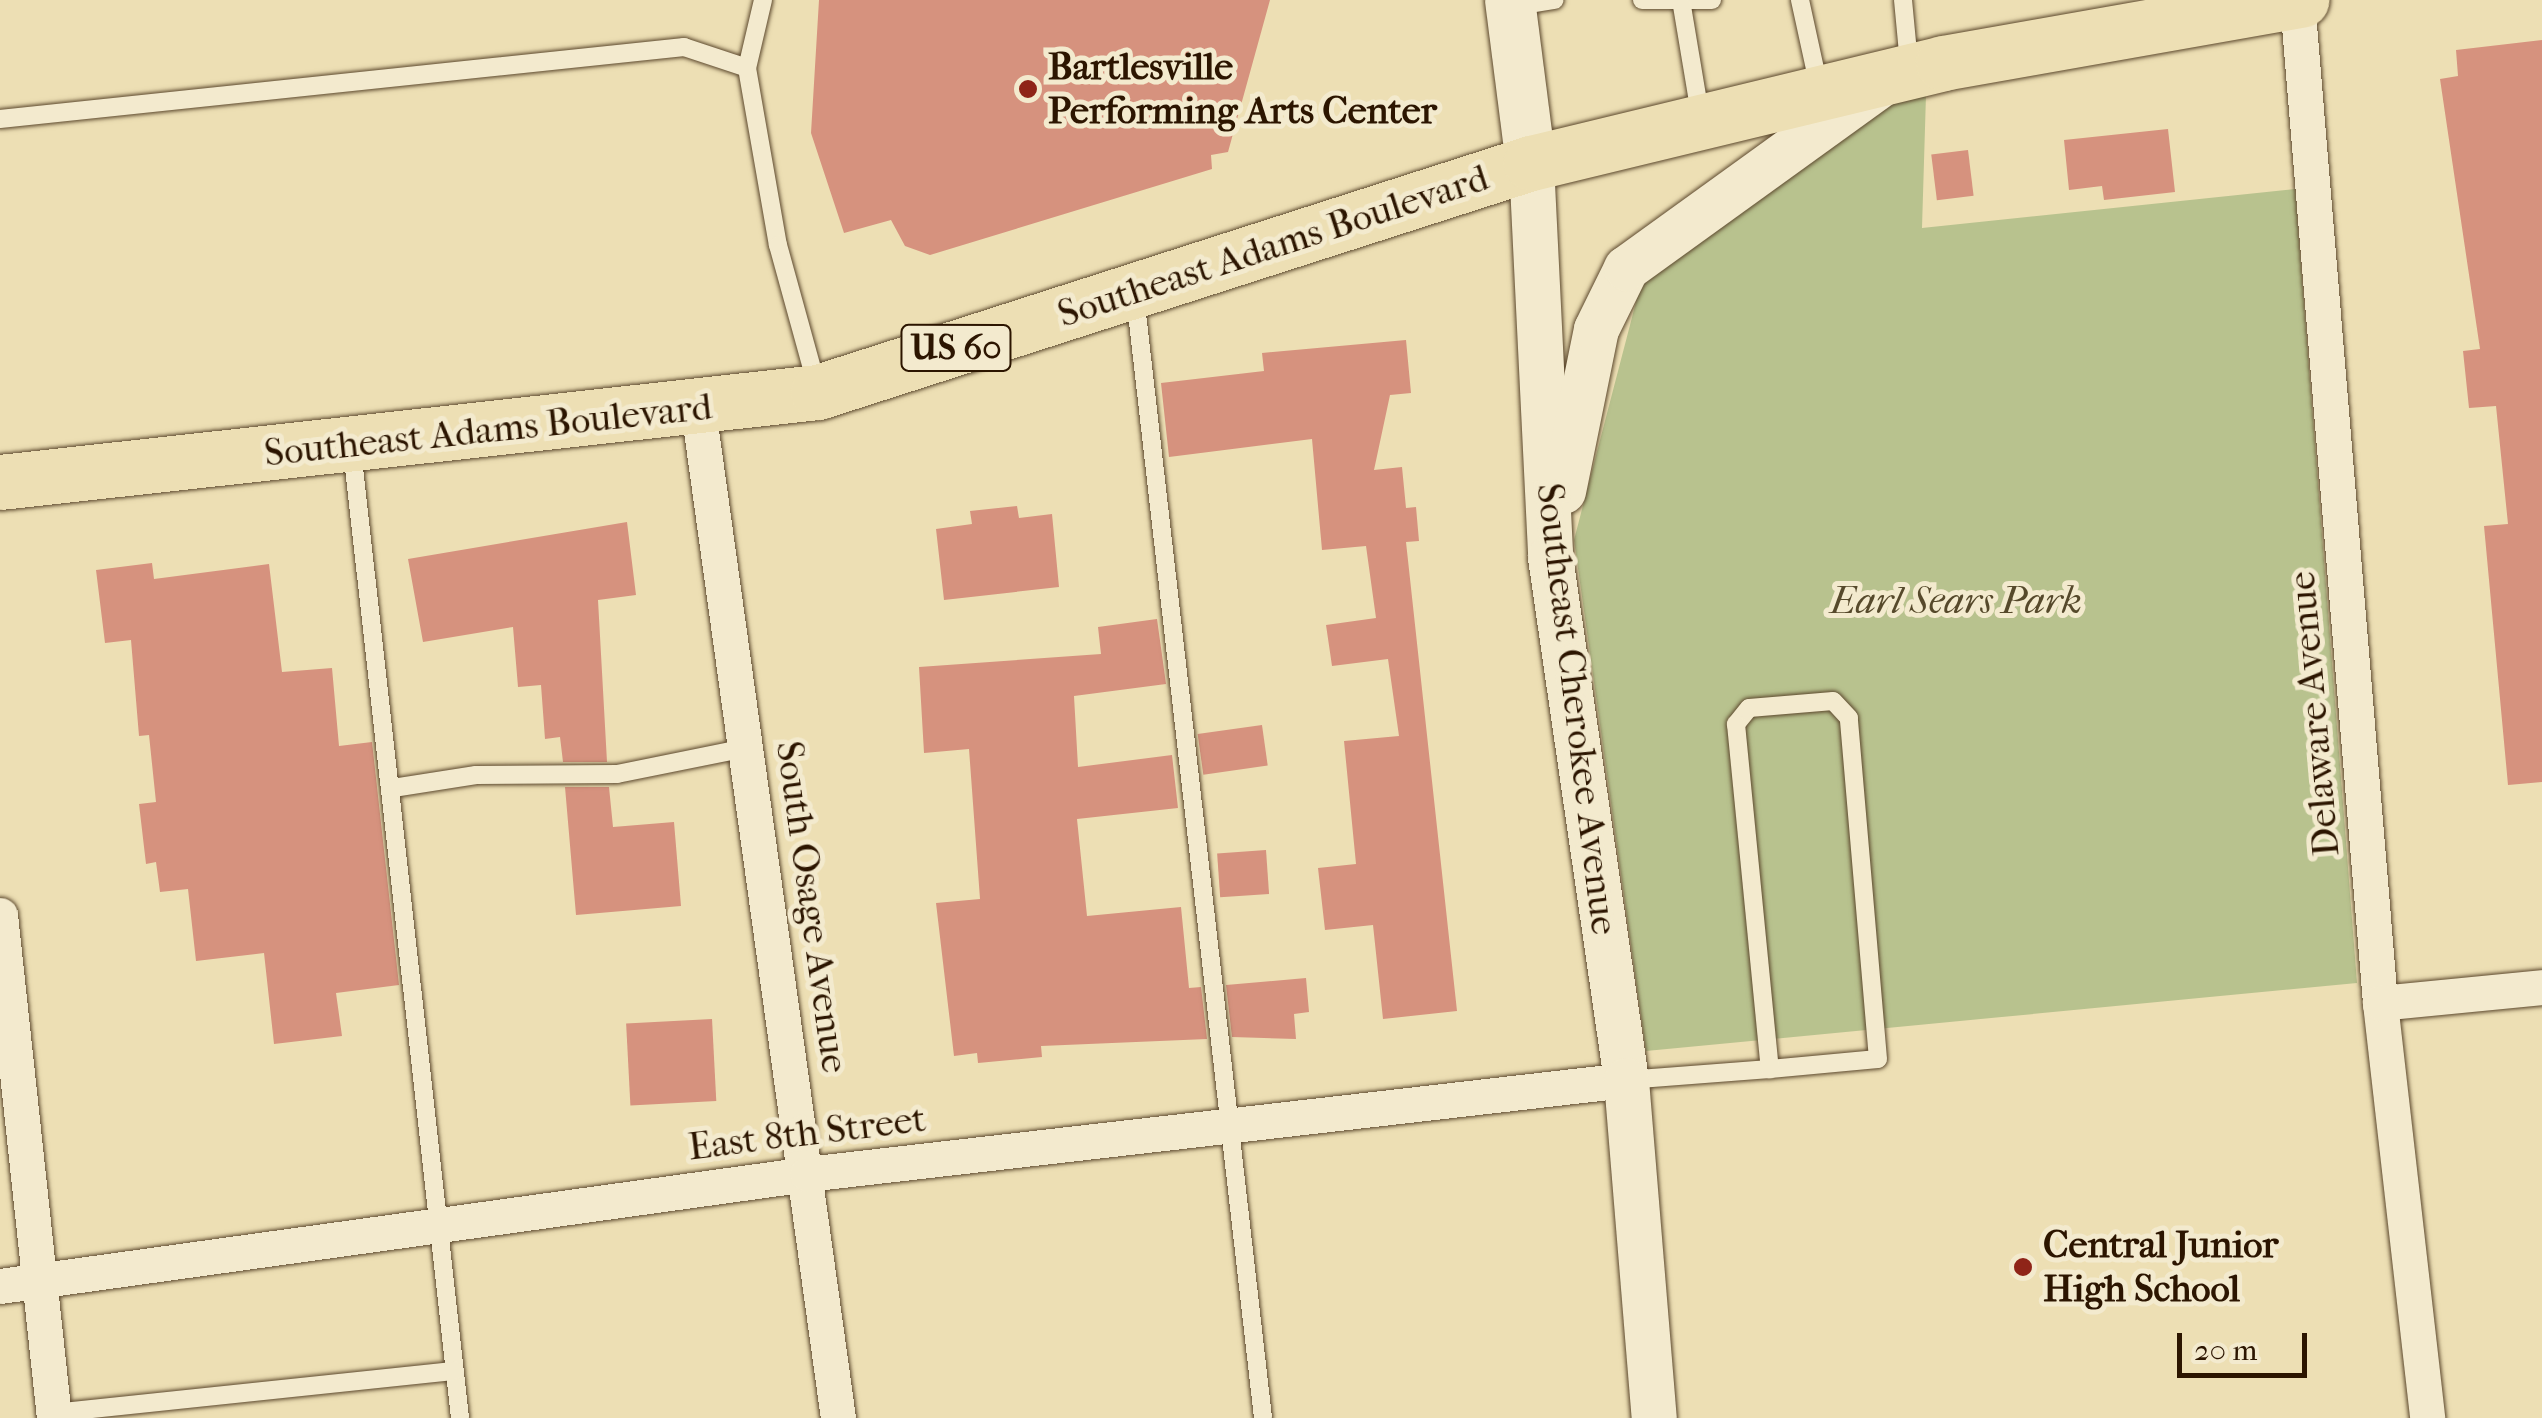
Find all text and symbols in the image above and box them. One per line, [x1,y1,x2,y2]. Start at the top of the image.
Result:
place label: Bartlesville Performing Arts Center [1048,44,1437,133]
marker: Bartlesville Performing Arts Center [1017,78,1039,100]
street label: Southeast Adams Boulevard [1052,155,1494,337]
road number: US 60 [898,318,1014,378]
street label: Southeast Adams Boulevard [262,384,714,476]
street label: Southeast Cherokee Avenue [1527,481,1627,937]
street label: Delaware Avenue [2279,570,2349,858]
park label: Earl Sears Park [1830,578,2082,624]
street label: South Osage Avenue [766,738,858,1076]
street label: East 8th Street [686,1096,928,1170]
place label: Central Junior High School [2043,1222,2278,1312]
marker: Central Junior High School [2012,1256,2034,1278]
scale bar [2182,1313,2312,1375]
text: 20 m [2194,1333,2257,1368]

